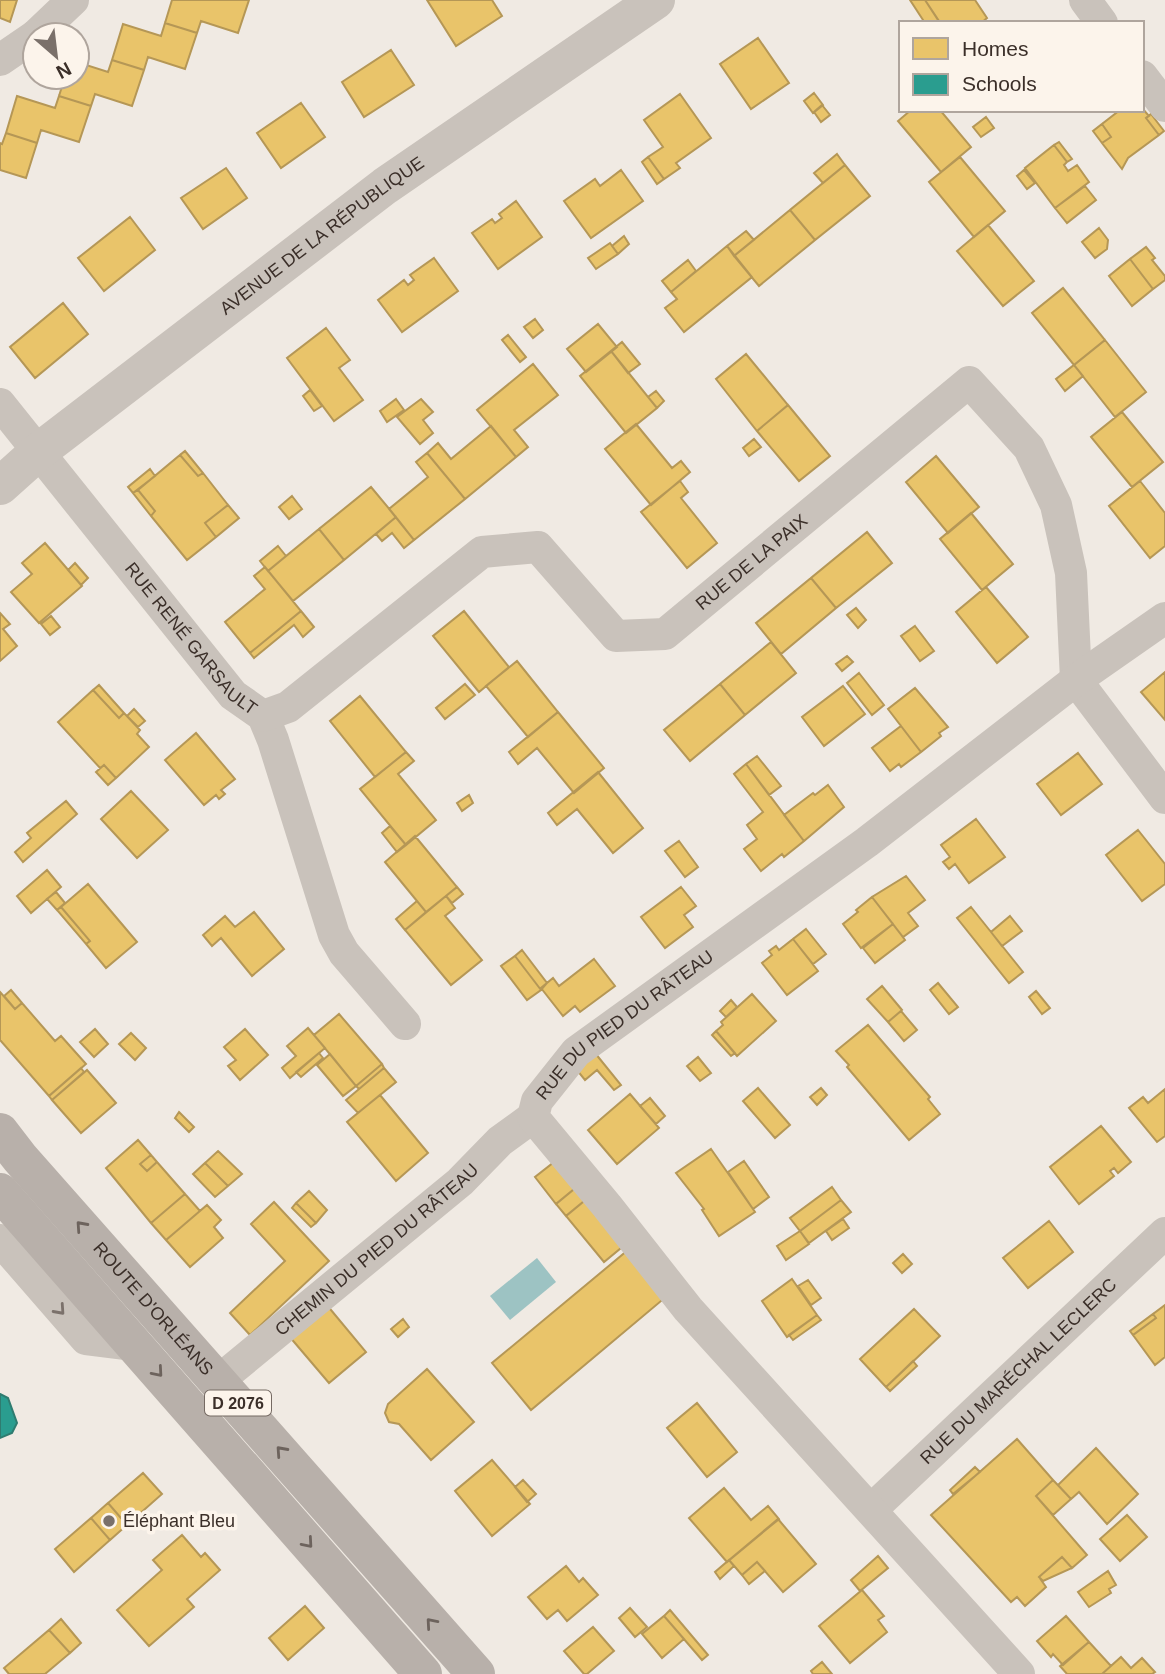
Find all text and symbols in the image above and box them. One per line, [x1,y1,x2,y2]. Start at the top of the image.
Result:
north arrow [21,21,91,91]
legend [899,21,1144,112]
text: Homes [962,37,1029,60]
text: N [53,58,75,83]
text: Schools [962,72,1037,95]
street label: AVENUE DE LA RÉPUBLIQUE [216,152,428,319]
street label: RUE DE LA PAIX [692,510,811,614]
street label: RUE RENÉ GARSAULT [121,559,261,719]
street label: RUE DU PIED DU RÂTEAU [532,946,717,1104]
street label: CHEMIN DU PIED DU RÂTEAU [271,1159,482,1340]
one-way arrow [77,1222,89,1235]
street label: ROUTE D'ORLÉANS [89,1238,217,1379]
street label: RUE DU MARÉCHAL LECLERC [916,1274,1120,1468]
one-way arrow [52,1302,64,1315]
one-way arrow [150,1364,162,1377]
road number: D 2076 [205,1390,271,1415]
one-way arrow [277,1446,289,1459]
place label: Éléphant Bleu [123,1511,235,1531]
marker: Éléphant Bleu [101,1513,117,1529]
one-way arrow [300,1535,312,1548]
one-way arrow [427,1618,439,1631]

